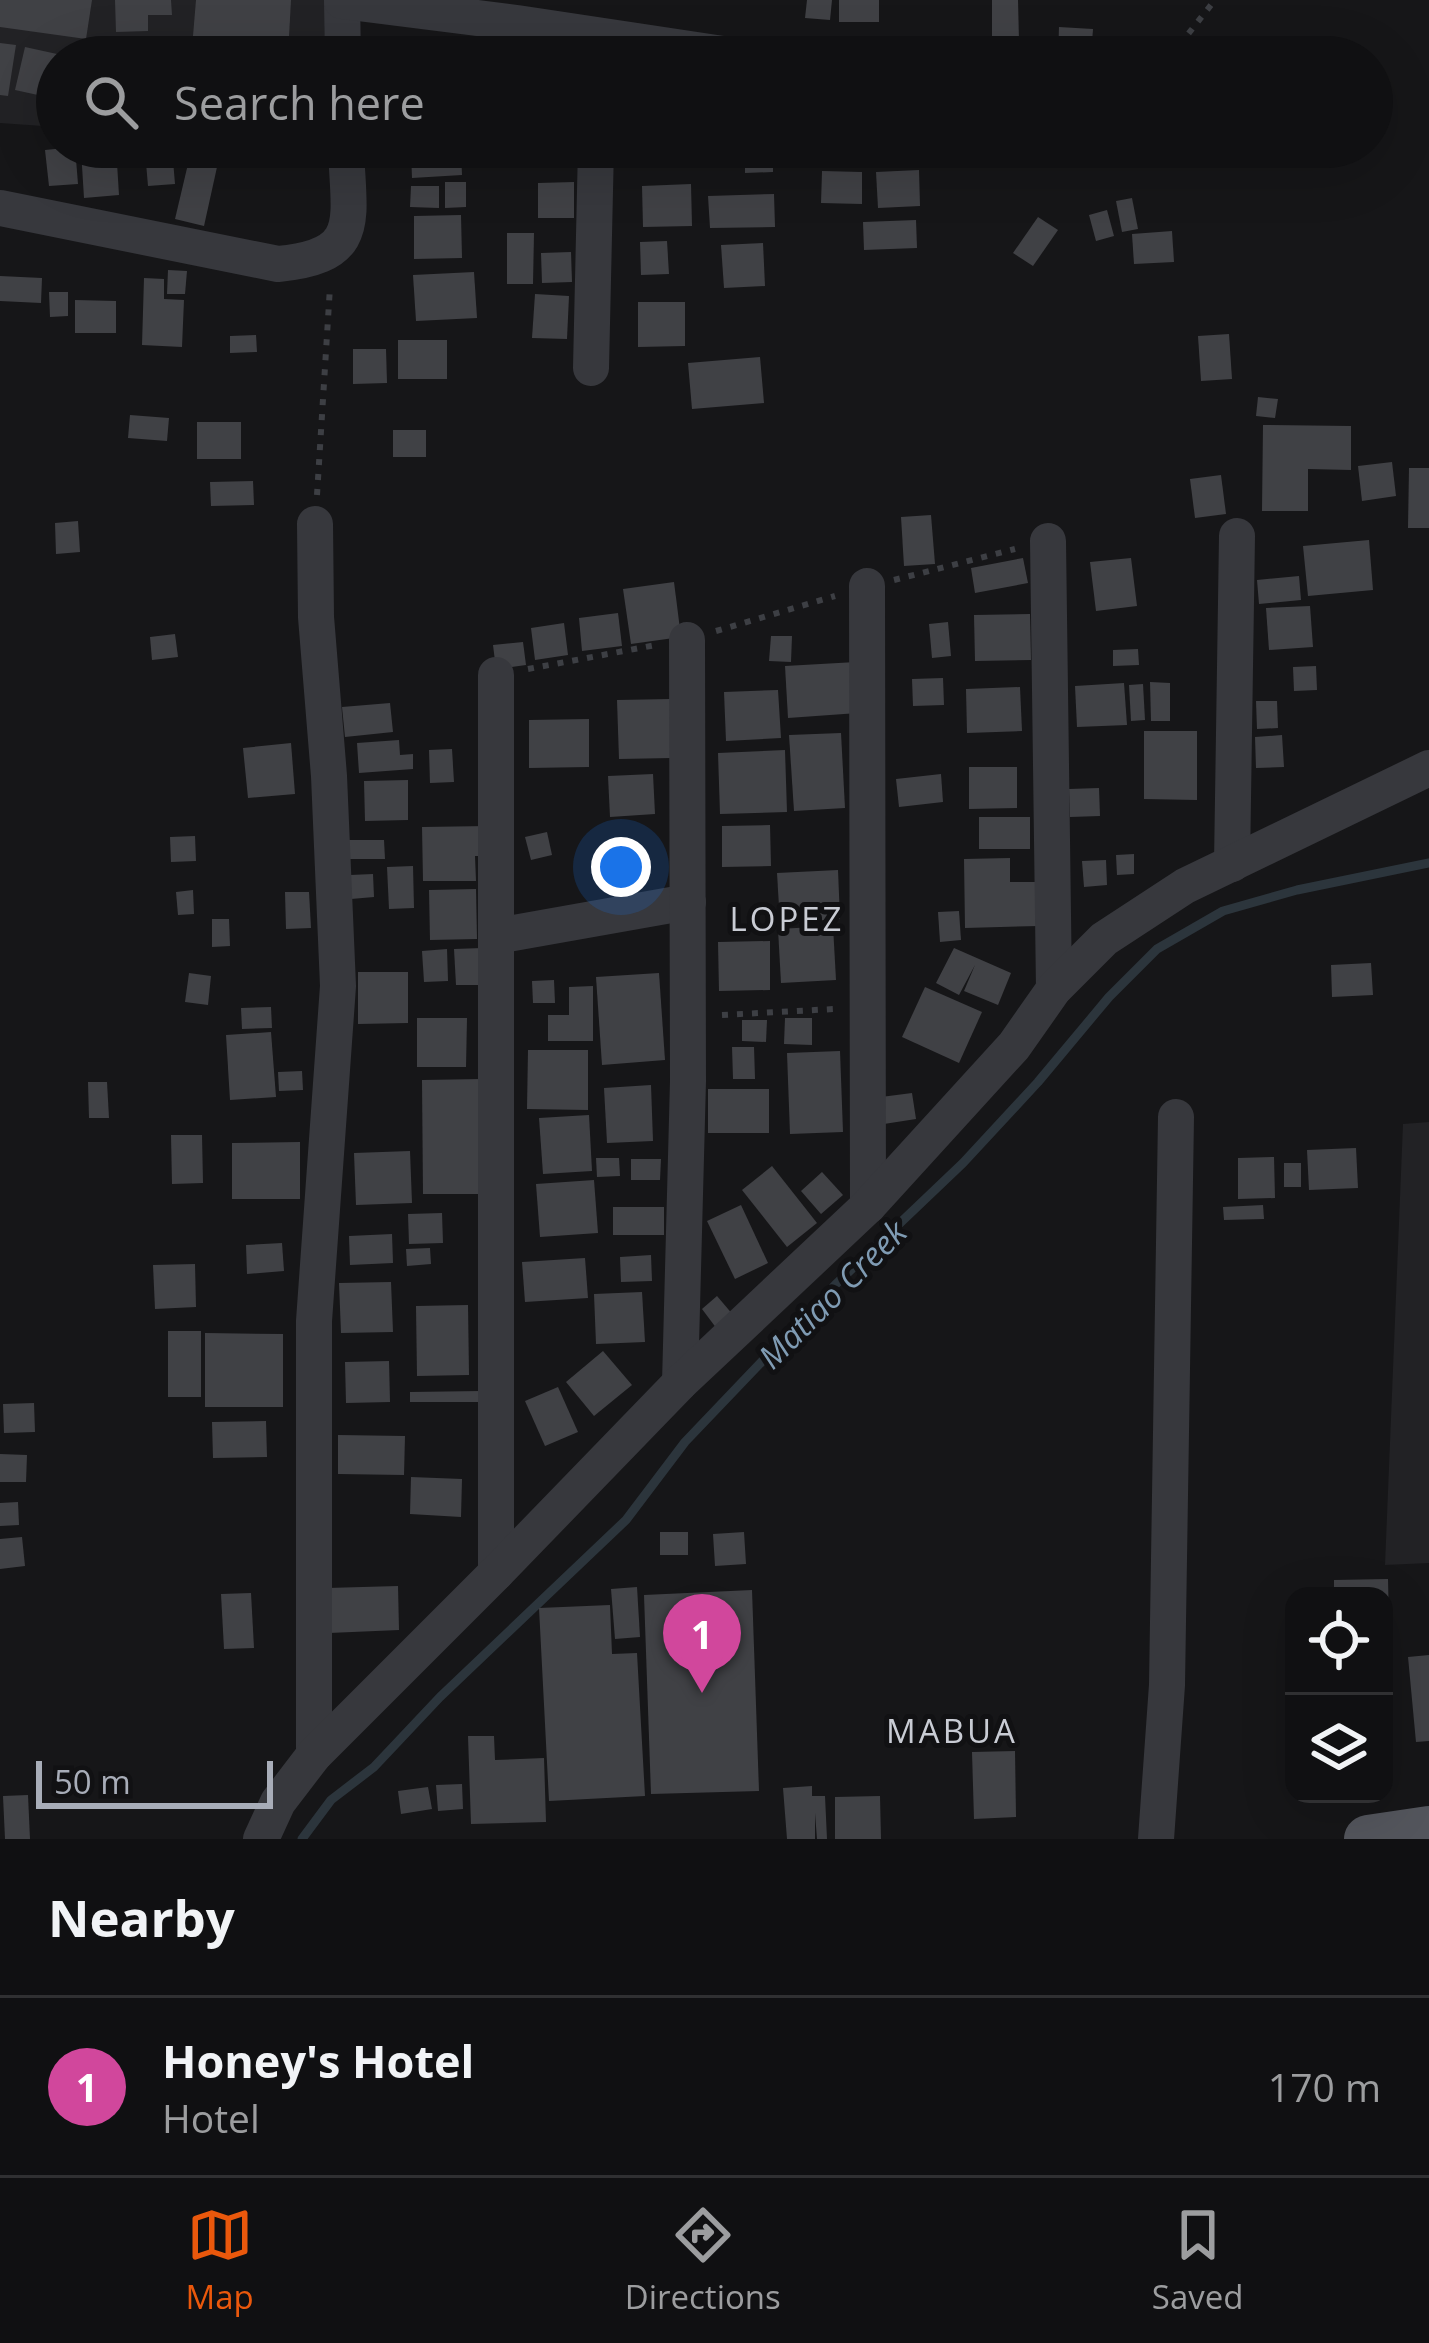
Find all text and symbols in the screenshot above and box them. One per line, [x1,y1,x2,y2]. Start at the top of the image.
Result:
search box [36,36,1393,168]
icon: search [78,69,144,135]
text: Search here [174,72,425,133]
your location [591,837,651,897]
district label: LOPEZ [730,896,844,941]
water label: Matiao Creek [748,1209,917,1378]
map controls [1285,1587,1393,1803]
button: locate [1285,1587,1393,1695]
pin: 1 [663,1594,741,1693]
button: layers [1285,1695,1393,1803]
district label: MABUA [886,1708,1018,1753]
scale bar [36,1755,273,1808]
text: 50 m [54,1759,131,1804]
text: Nearby [48,1882,235,1952]
text: Honey's Hotel [162,2030,474,2091]
text: 1 [76,2060,98,2113]
text: 170 m [1268,2060,1381,2113]
text: Hotel [162,2091,260,2144]
tab: Map [186,2202,254,2319]
tab: Directions [625,2202,781,2319]
tab: Saved [1152,2202,1243,2319]

